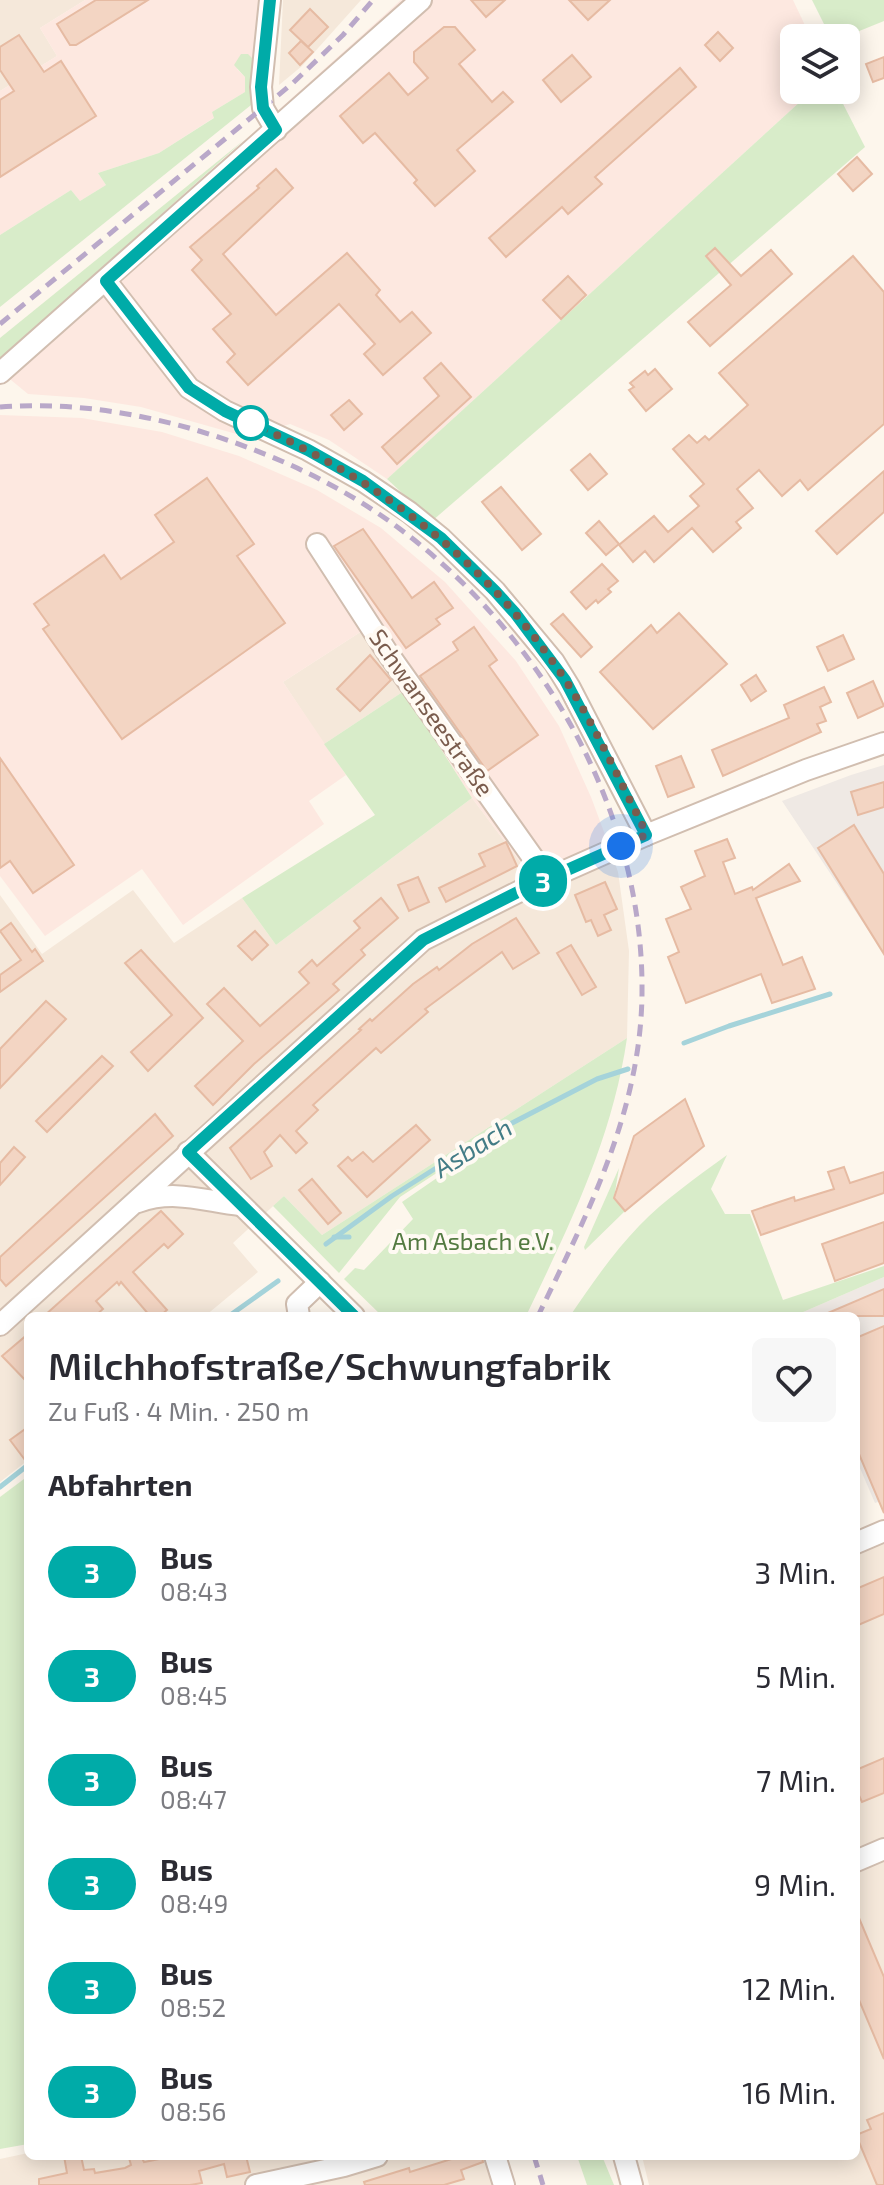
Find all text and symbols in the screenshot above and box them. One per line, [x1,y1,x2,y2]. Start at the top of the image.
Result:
map controls [780,24,860,104]
button: layers [780,24,860,104]
unlabelled marker [234,406,268,440]
street label: Schwanseestraße [364,623,501,801]
your location [601,826,641,866]
line badge: 3 [517,855,569,907]
text: 3 [535,864,551,898]
water label: Asbach [426,1111,517,1183]
park label: Am Asbach e.V. [392,1226,554,1255]
button: heart [752,1338,836,1422]
text: Milchhofstraße/Schwungfabrik [48,1342,611,1388]
text: Zu Fuß · 4 Min. · 250 m [48,1395,309,1426]
text: Abfahrten [48,1466,193,1502]
text: Bus [160,1539,213,1575]
text: 3 Min. [755,1554,836,1590]
text: 3 [84,1555,100,1589]
text: 08:43 [160,1575,228,1606]
text: Bus [160,1643,213,1679]
text: 5 Min. [755,1658,836,1694]
text: 3 [84,1659,100,1693]
text: 08:45 [160,1679,228,1710]
text: Bus [160,1747,213,1783]
text: 7 Min. [756,1762,836,1798]
text: 3 [84,1763,100,1797]
text: 08:47 [160,1783,227,1814]
text: Bus [160,1851,213,1887]
text: 9 Min. [754,1866,836,1902]
text: 3 [84,1867,100,1901]
text: 08:49 [160,1887,228,1918]
text: Bus [160,1955,213,1991]
text: 12 Min. [742,1970,836,2006]
text: 3 [84,1971,100,2005]
text: 08:52 [160,1991,226,2022]
text: Bus [160,2059,213,2095]
text: 16 Min. [742,2074,836,2110]
text: 3 [84,2075,100,2109]
text: 08:56 [160,2095,226,2126]

